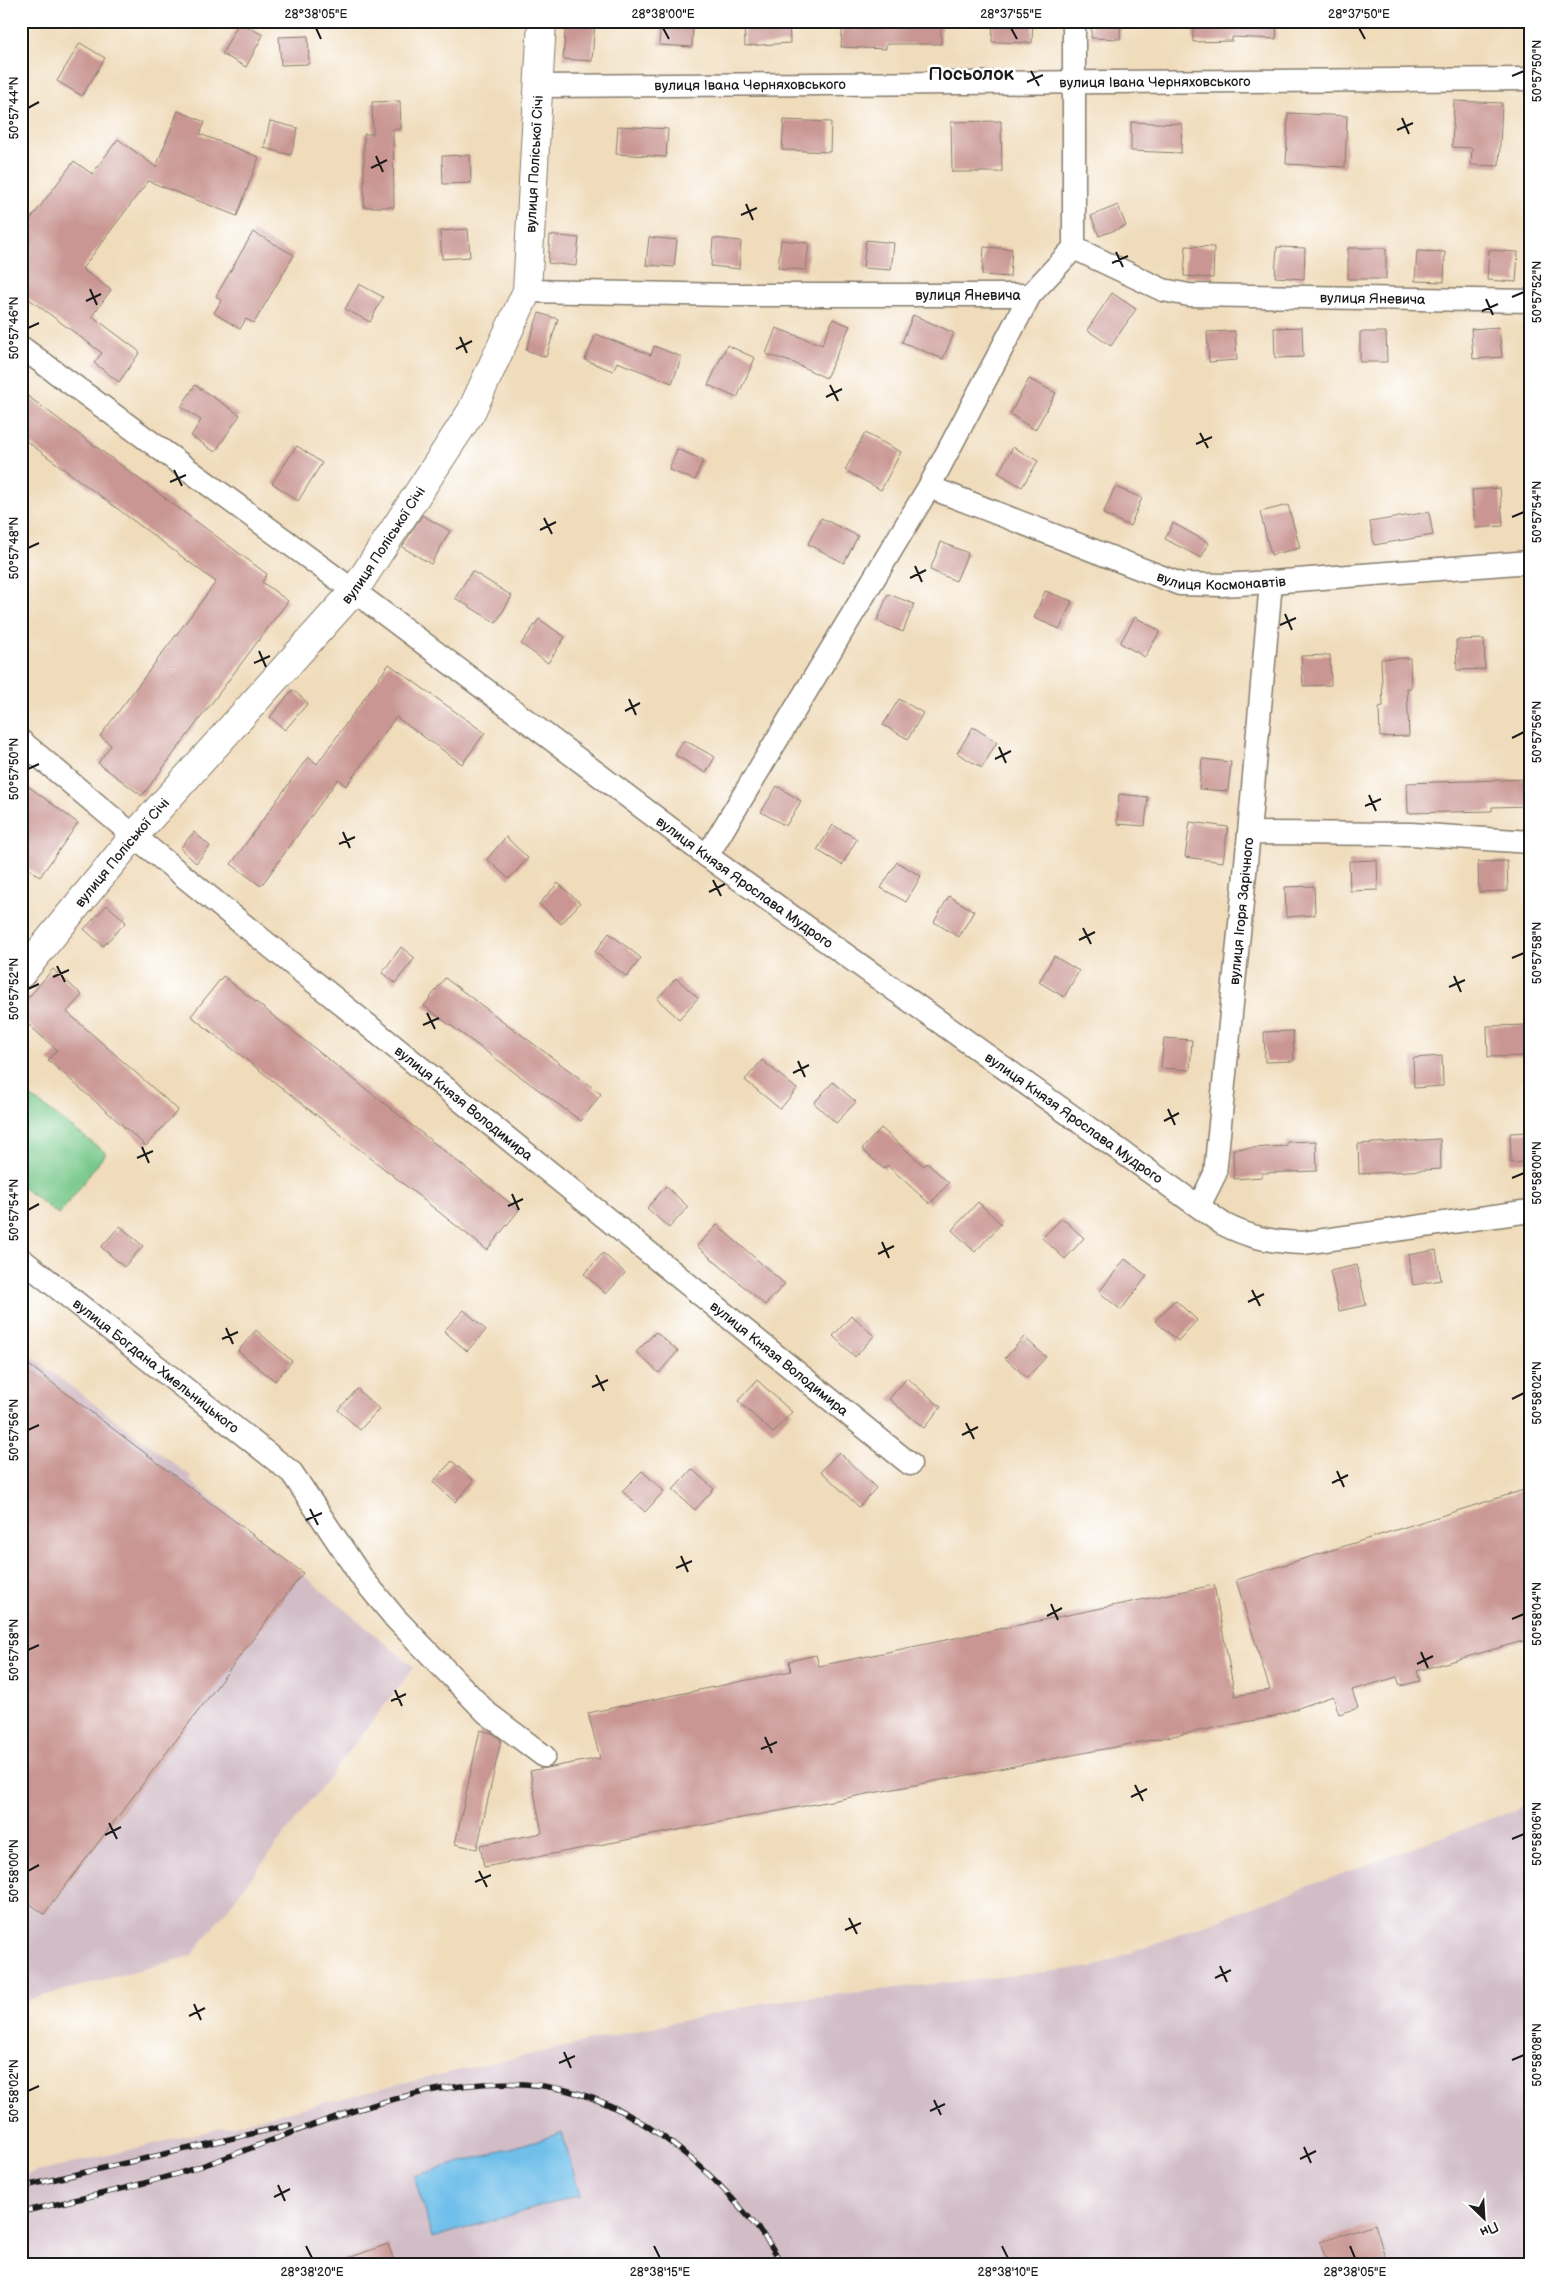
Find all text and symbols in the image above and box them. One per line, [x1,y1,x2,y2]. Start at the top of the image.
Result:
text: 28°38'05"E [285,7,348,22]
text: 28°38'00"E [631,7,695,22]
text: 28°37'55"E [980,7,1042,22]
text: 28°37'50"E [1328,7,1390,22]
text: 50°57'50"N [1530,40,1545,102]
district label: Посьолок [928,63,1015,86]
street label: вулиця Івана Черняховського [1059,73,1251,91]
text: 50°57'44"N [7,76,22,140]
street label: вулиця Івана Черняховського [654,76,846,94]
street label: вулиця Поліської Січі [522,95,547,233]
text: 50°57'52"N [1530,261,1545,323]
street label: вулиця Яневича [915,287,1021,304]
street label: вулиця Яневича [1320,289,1426,308]
text: 50°57'46"N [7,296,22,360]
text: 50°57'54"N [1530,481,1545,543]
street label: вулиця Поліської Січі [338,484,429,608]
text: 50°57'48"N [7,517,22,579]
street label: вулиця Космонавтів [1154,568,1287,594]
text: 50°57'56"N [1530,701,1545,763]
text: 50°57'50"N [7,738,22,800]
street label: вулиця Поліської Січі [71,795,173,911]
street label: вулиця Князя Ярослава Мудрого [653,813,836,952]
street label: вулиця Ігоря Зарічного [1226,837,1258,986]
text: 50°57'58"N [1530,922,1545,984]
text: 50°57'52"N [7,958,22,1020]
street label: вулиця Князя Володимира [391,1042,537,1165]
street label: вулиця Князя Ярослава Мудрого [982,1049,1166,1187]
text: 50°58'00"N [1530,1141,1545,1205]
text: 50°57'54"N [7,1179,22,1241]
street label: вулиця Богдана Хмельницького [69,1295,242,1437]
street label: вулиця Князя Володимира [707,1298,852,1420]
text: 50°58'02"N [1530,1361,1545,1425]
text: 50°57'56"N [7,1399,22,1461]
text: 50°58'04"N [1530,1582,1545,1646]
text: 50°57'58"N [7,1619,22,1681]
text: 50°58'06"N [1530,1802,1545,1866]
text: 50°58'00"N [7,1839,22,1903]
text: 50°58'08"N [1530,2023,1545,2087]
text: 50°58'02"N [7,2059,22,2123]
north arrow [1458,2192,1508,2242]
text: Пн [1477,2218,1501,2241]
text: 28°38'20"E [280,2265,344,2280]
text: 28°38'15"E [630,2265,690,2280]
text: 28°38'10"E [978,2265,1038,2280]
text: 28°38'05"E [1324,2265,1387,2280]

